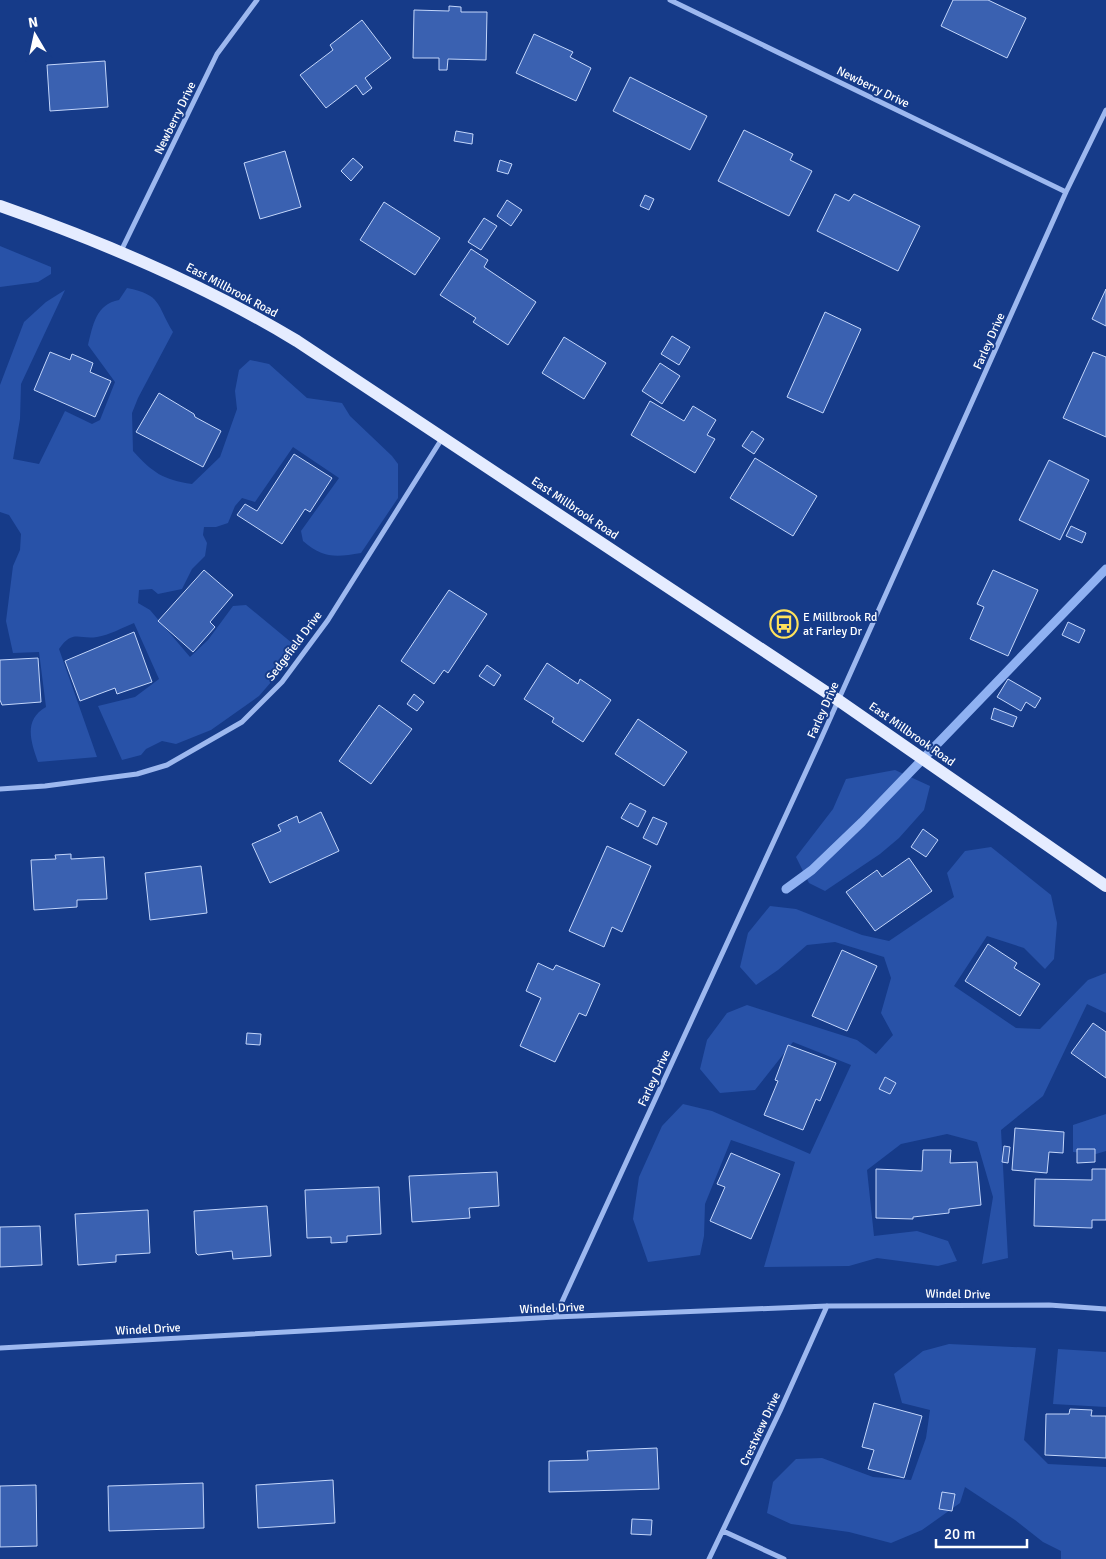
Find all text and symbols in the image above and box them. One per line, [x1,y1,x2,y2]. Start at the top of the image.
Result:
north arrow [10,10,60,60]
text: N [27,13,39,32]
street label: Newberry Drive [834,63,912,112]
street label: Newberry Drive [151,79,200,157]
street label: East Millbrook Road [183,260,280,321]
street label: Farley Drive [970,310,1009,372]
street label: East Millbrook Road [528,474,621,543]
street label: Sedgefield Drive [263,608,326,684]
bus stop icon: E Millbrook Rd at Farley Dr [769,609,799,639]
place label: E Millbrook Rd at Farley Dr [803,610,877,639]
street label: Farley Drive [804,679,843,741]
street label: East Millbrook Road [866,699,958,770]
street label: Farley Drive [635,1048,674,1109]
street label: Windel Drive [925,1286,991,1303]
street label: Windel Drive [519,1300,585,1317]
street label: Windel Drive [115,1320,181,1339]
street label: Crestview Drive [737,1390,784,1468]
scale bar [936,1516,1027,1548]
text: 20 m [944,1525,975,1543]

